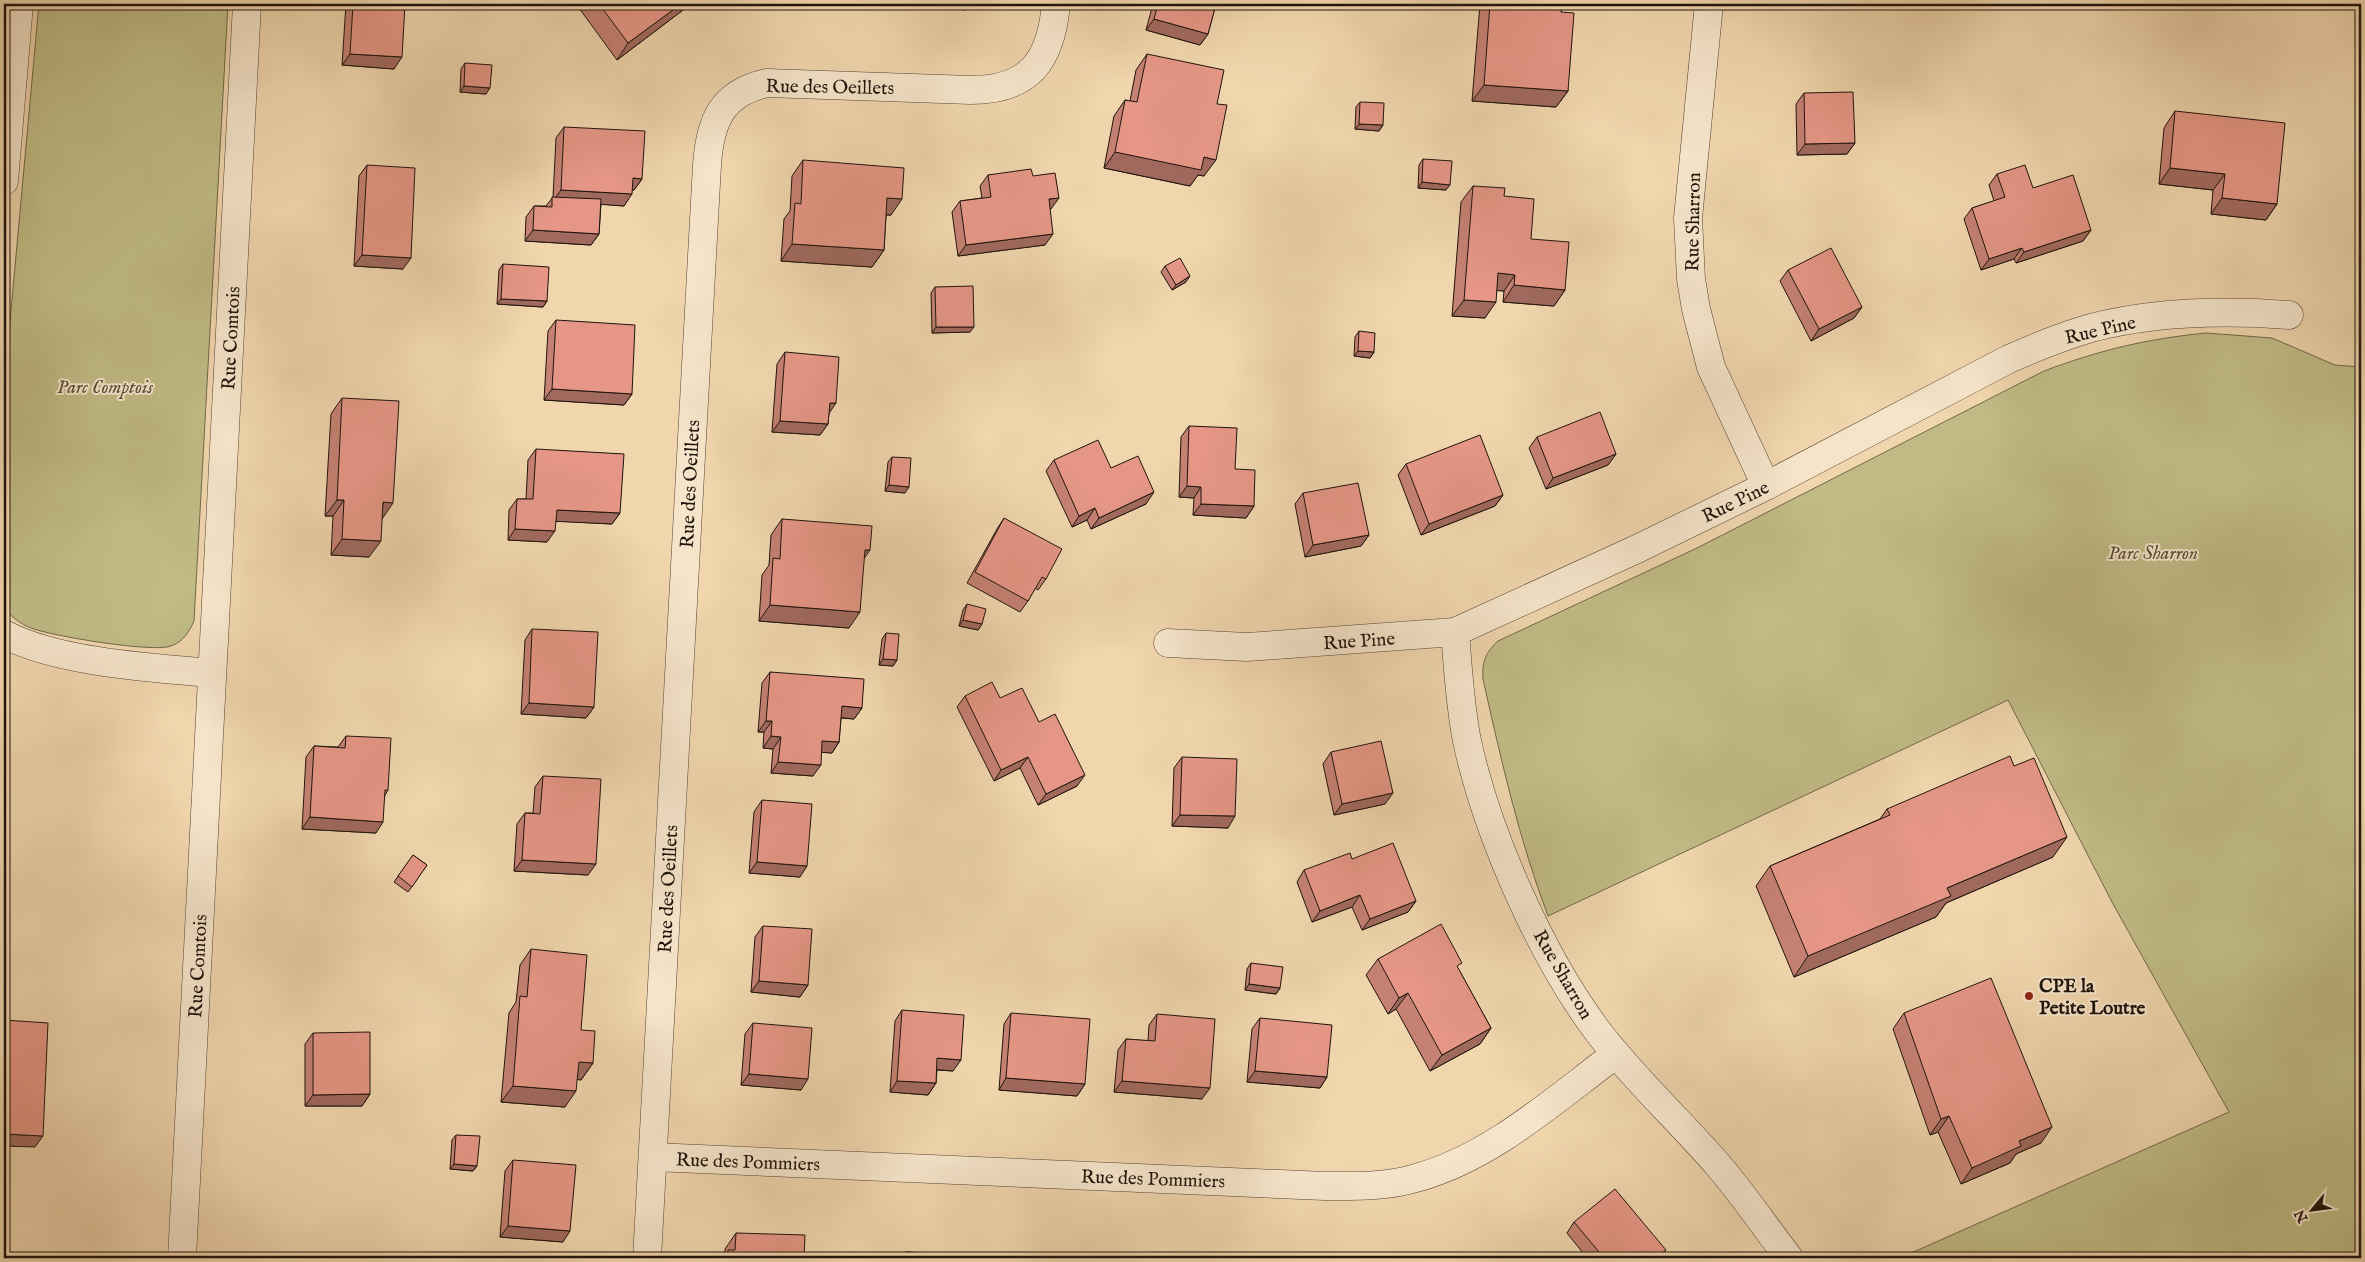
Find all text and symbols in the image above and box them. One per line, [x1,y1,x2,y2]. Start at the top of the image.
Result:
street label: Rue des Oeillets [765,75,894,101]
street label: Rue Sharron [1681,172,1707,272]
street label: Rue Comtois [217,286,247,391]
street label: Rue Pine [2063,311,2138,351]
park label: Parc Comptois [57,376,153,400]
street label: Rue des Oeillets [676,419,706,549]
street label: Rue Pine [1698,476,1774,529]
park label: Parc Sharron [2108,542,2198,566]
street label: Rue Pine [1322,627,1396,656]
street label: Rue des Oeillets [654,824,684,954]
street label: Rue Comtois [184,914,214,1019]
street label: Rue Sharron [1527,926,1598,1024]
place label: CPE la Petite Loutre [2039,975,2146,1021]
marker: CPE la Petite Loutre [2023,990,2035,1002]
street label: Rue des Pommiers [675,1148,820,1178]
street label: Rue des Pommiers [1080,1165,1225,1195]
north arrow [2288,1184,2338,1234]
text: N [2291,1206,2313,1226]

